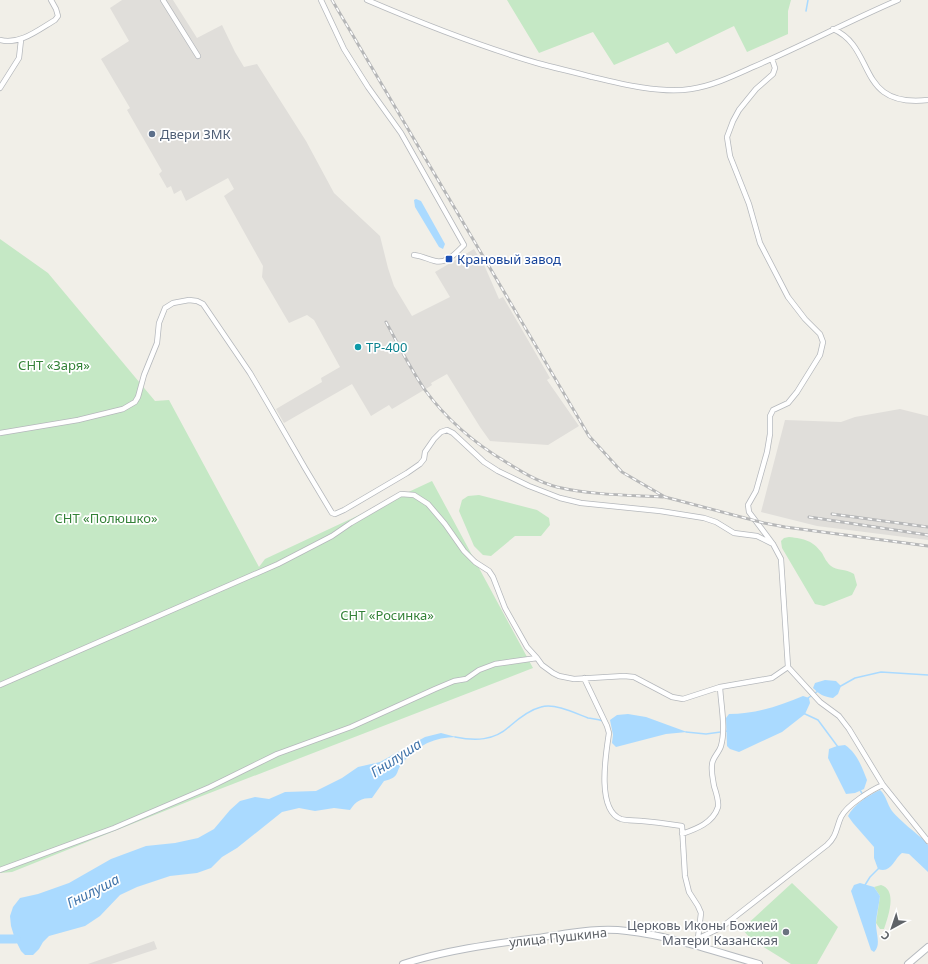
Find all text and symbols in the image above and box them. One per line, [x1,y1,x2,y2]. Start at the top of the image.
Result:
place label: Двери ЗМК [160,125,231,143]
marker: Двери ЗМК [147,129,157,139]
place label: Крановый завод [457,250,561,268]
marker: Крановый завод [444,254,454,264]
place label: ТР-400 [366,338,407,356]
marker: ТР-400 [353,342,363,352]
park label: СНТ «Заря» [18,356,90,374]
park label: СНТ «Полюшко» [54,509,158,527]
park label: СНТ «Росинка» [340,606,434,624]
water label: Гнилуша [367,734,425,781]
water label: Гнилуша [63,869,123,912]
north arrow [872,908,912,948]
place label: Церковь Иконы Божией Матери Казанская [627,916,778,949]
street label: улица Пушкина [508,923,608,951]
marker: Церковь Иконы Божией Матери Казанская [781,927,791,937]
text: С [878,928,893,944]

